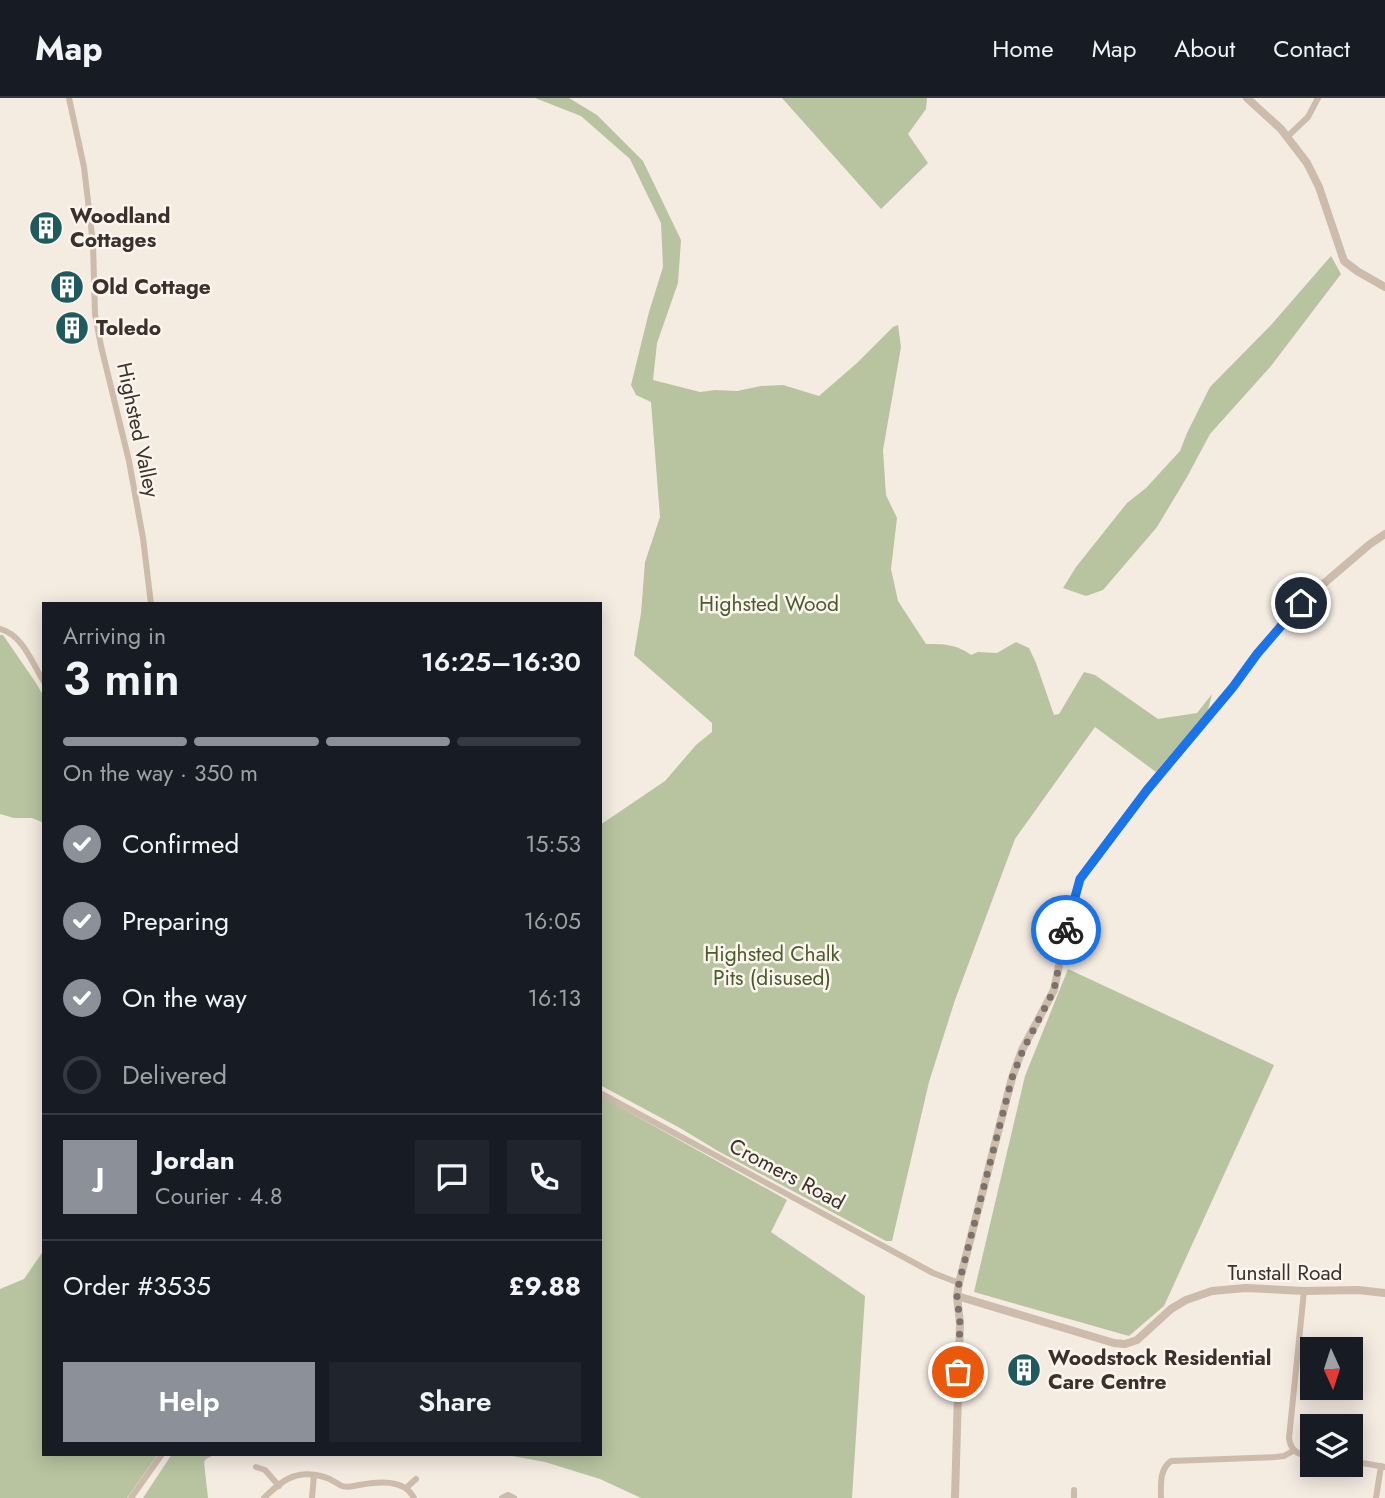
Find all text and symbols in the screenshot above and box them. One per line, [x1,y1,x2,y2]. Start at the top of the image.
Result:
text: Map [35,25,103,72]
text: Home [992,31,1054,66]
text: Map [1092,31,1136,66]
text: About [1174,31,1235,66]
text: Contact [1273,31,1350,66]
place label: Woodland Cottages [70,201,170,255]
building icon: Woodland Cottages [27,209,65,247]
building icon: Old Cottage [48,268,86,306]
place label: Old Cottage [92,272,211,302]
building icon: Toledo [53,309,91,347]
place label: Toledo [96,313,161,343]
street label: Highsted Valley [109,360,167,501]
pin [1271,573,1331,633]
icon: home [1282,584,1320,622]
park label: Highsted Wood [699,589,839,619]
text: Arriving in [63,619,166,653]
text: 16:25–16:30 [421,643,581,681]
text: 3 min [63,646,180,712]
text: On the way · 350 m [63,756,258,790]
icon: check [63,825,101,863]
text: Confirmed [122,825,239,863]
text: 15:53 [525,827,581,861]
courier [1031,895,1101,965]
icon: check [63,902,101,940]
text: Preparing [122,902,229,940]
text: 16:05 [524,904,581,938]
icon: bike [1047,911,1085,949]
park label: Highsted Chalk Pits (disused) [704,939,841,993]
icon: check [63,979,101,1017]
text: On the way [122,979,247,1017]
text: 16:13 [528,981,581,1015]
text: Delivered [122,1056,227,1094]
street label: Cromers Road [724,1131,850,1217]
button: chat [415,1140,489,1214]
button: phone [507,1140,581,1214]
text: Jordan [155,1141,235,1179]
text: J [96,1158,104,1196]
text: Courier · 4.8 [155,1179,283,1213]
street label: Tunstall Road [1228,1258,1343,1288]
text: Order #3535 [63,1267,211,1305]
text: £9.88 [509,1267,581,1305]
north arrow [1300,1337,1363,1400]
map controls [1300,1337,1363,1477]
pin [928,1342,988,1402]
place label: Woodstock Residential Care Centre [1048,1343,1271,1397]
building icon: Woodstock Residential Care Centre [1005,1351,1043,1389]
icon: bag [939,1353,977,1391]
button: Help [63,1362,315,1442]
button: Share [329,1362,581,1442]
button: layers [1300,1414,1363,1477]

